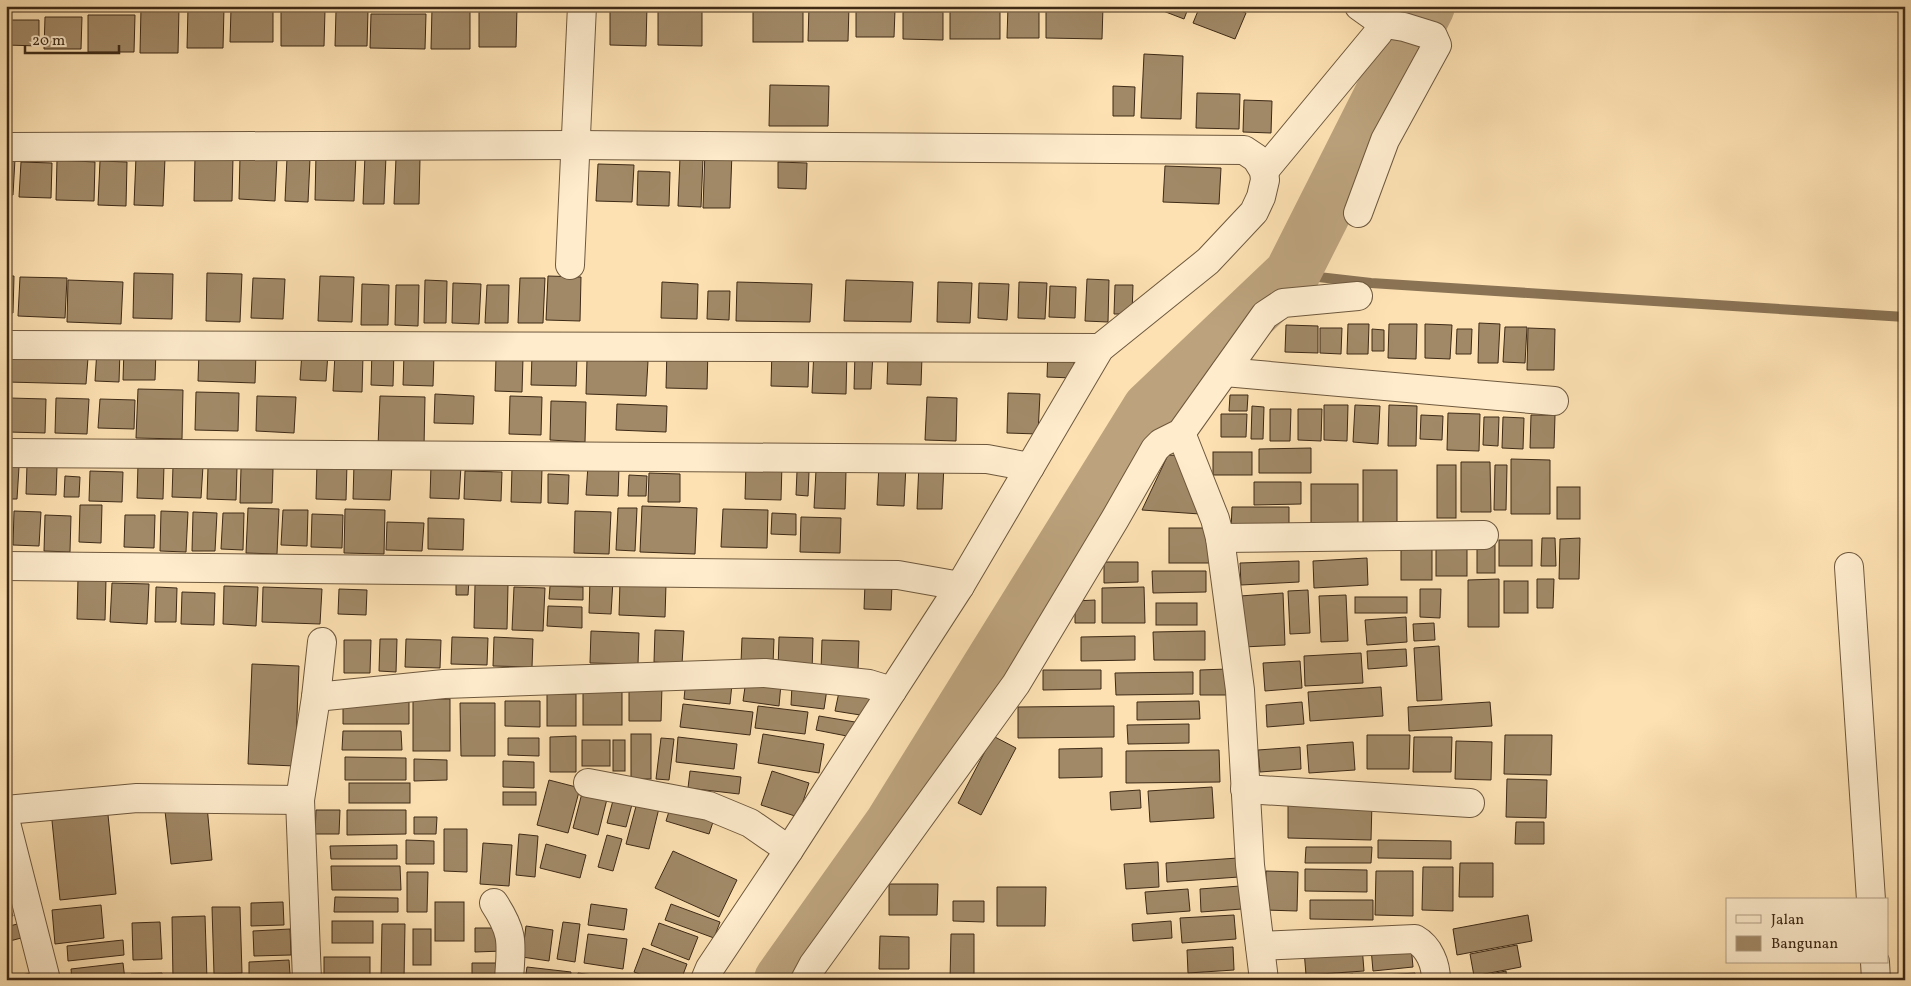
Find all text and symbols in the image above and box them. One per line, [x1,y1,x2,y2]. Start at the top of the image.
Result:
scale bar [25,22,119,54]
text: 20 m [32,31,65,52]
legend [1726,898,1888,964]
text: Jalan [1771,910,1804,931]
text: Bangunan [1771,934,1838,955]

